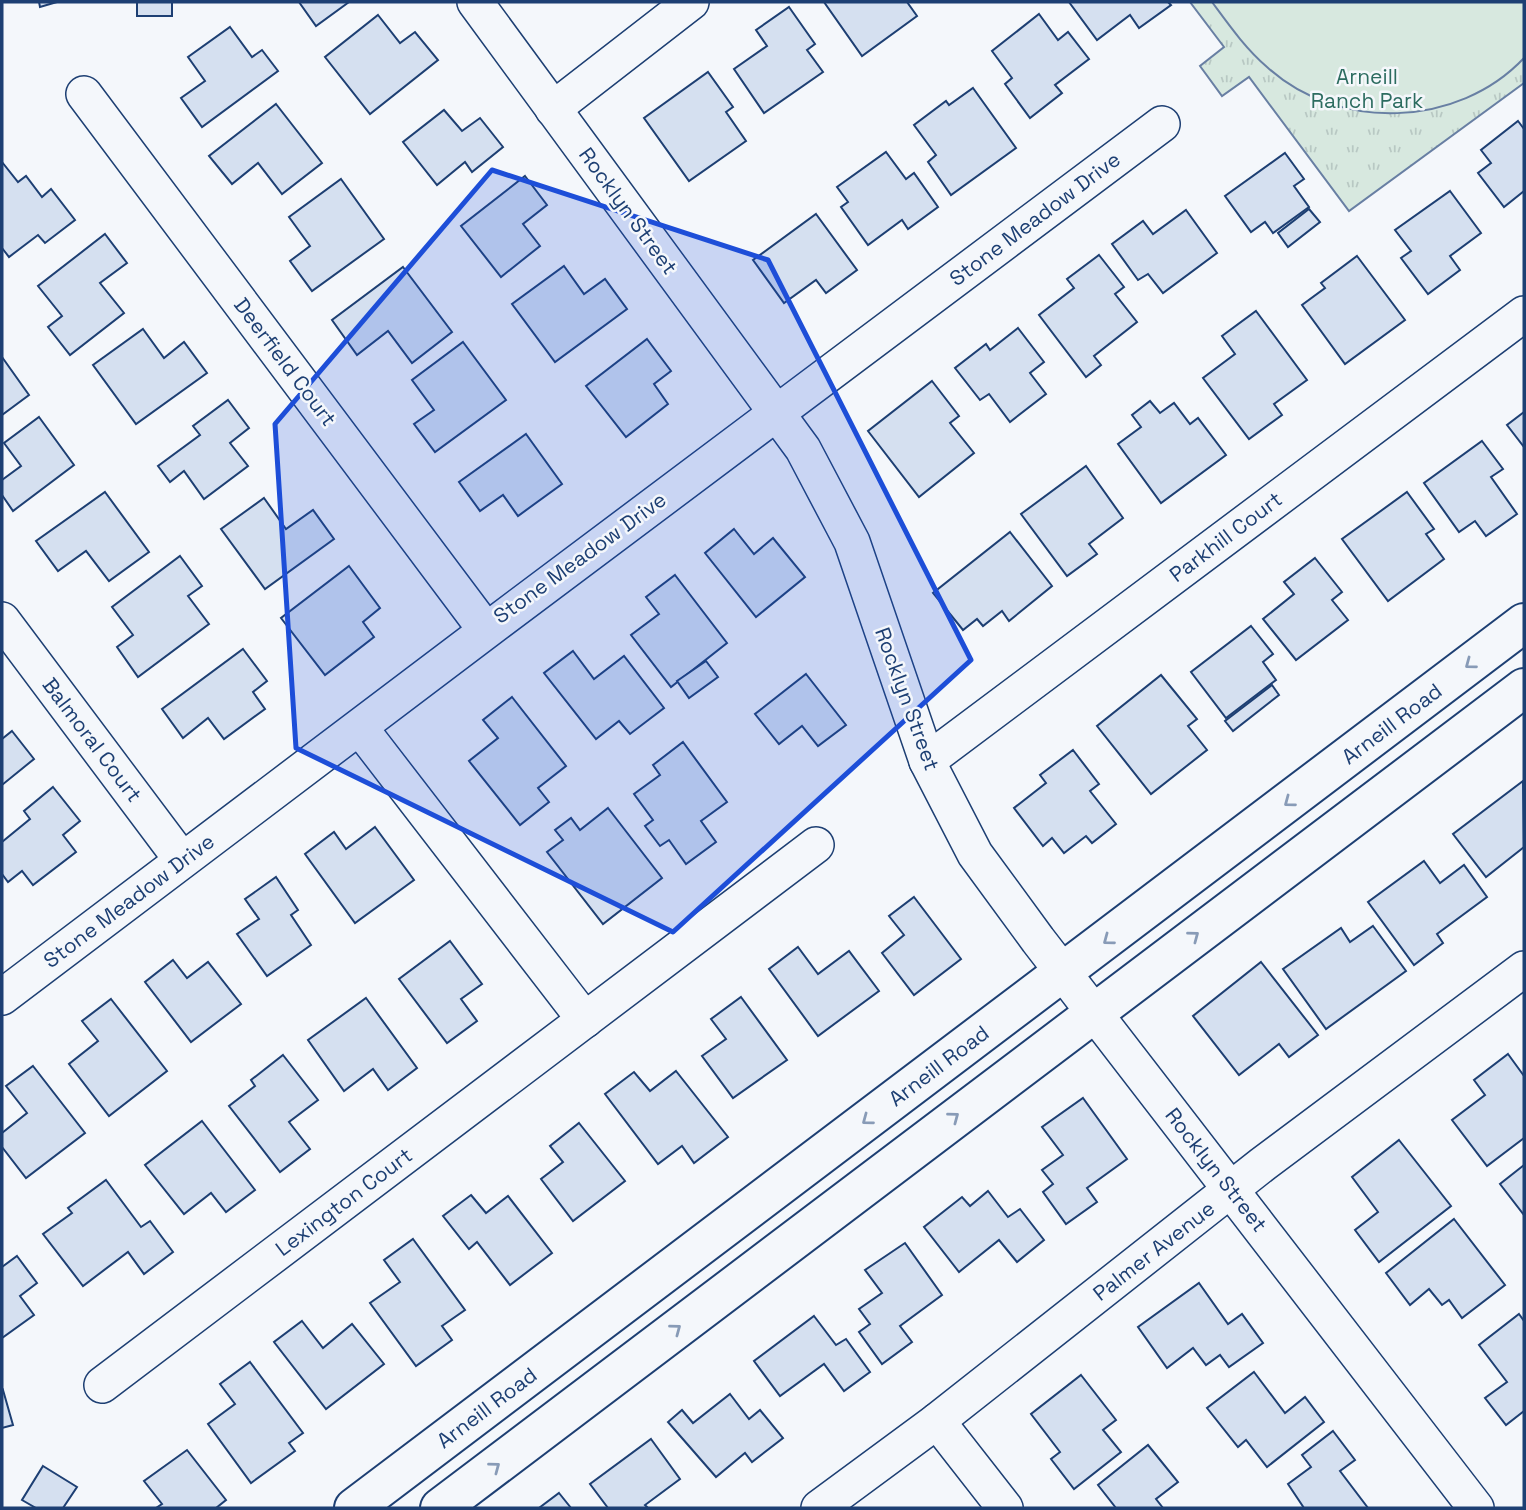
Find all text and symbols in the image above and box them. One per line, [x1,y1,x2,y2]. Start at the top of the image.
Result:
park label: Arneill Ranch Park [1311,63,1423,114]
street label: Rocklyn Street [573,142,684,280]
street label: Stone Meadow Drive [944,146,1126,292]
street label: Deerfield Court [228,292,343,431]
street label: Parkhill Court [1164,485,1287,588]
street label: Stone Meadow Drive [488,486,671,629]
street label: Rocklyn Street [869,623,946,774]
one-way arrow [1465,656,1478,669]
street label: Balmoral Court [37,672,148,807]
street label: Arneill Road [1336,677,1447,770]
one-way arrow [1284,794,1297,807]
street label: Stone Meadow Drive [38,828,220,974]
one-way arrow [1187,931,1199,944]
one-way arrow [1104,932,1116,945]
street label: Arneill Road [883,1019,994,1112]
street label: Rocklyn Street [1159,1102,1273,1237]
one-way arrow [862,1112,875,1124]
one-way arrow [947,1113,959,1126]
street label: Lexington Court [270,1141,418,1262]
street label: Palmer Avenue [1087,1195,1220,1307]
one-way arrow [668,1325,680,1338]
street label: Arneill Road [431,1361,542,1454]
one-way arrow [487,1463,499,1475]

